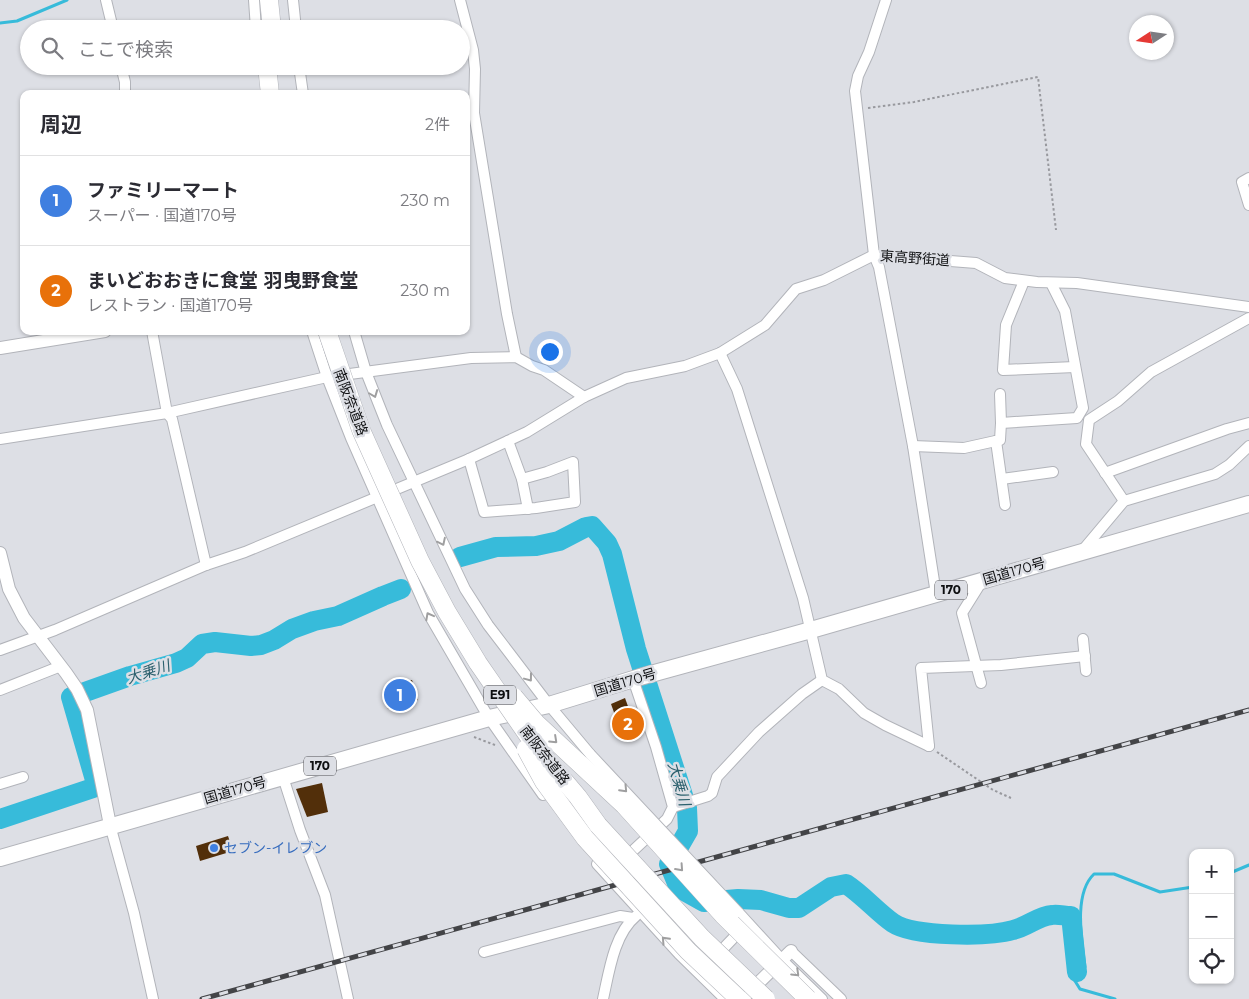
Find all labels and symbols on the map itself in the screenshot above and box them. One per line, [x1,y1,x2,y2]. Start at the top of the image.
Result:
north arrow [1129,15,1174,60]
street label: 東高野街道 [879,247,951,269]
your location [537,339,563,365]
street label: 南阪奈道路 [330,366,372,438]
one-way arrow [368,389,379,398]
one-way arrow [436,537,446,546]
street label: 国道170号 [981,553,1047,589]
road number: 170 [935,580,967,600]
one-way arrow [426,612,436,621]
water label: 大乗川 [124,655,174,688]
street label: 国道170号 [592,664,658,700]
one-way arrow [523,672,532,682]
pin: 1 [384,676,416,714]
road number: E91 [484,686,516,704]
pin: 2 [612,705,644,743]
street label: 南阪奈道路 [516,722,574,788]
one-way arrow [548,734,557,743]
road number: 170 [304,756,336,776]
water label: 大乗川 [664,760,695,810]
street label: 国道170号 [202,772,268,808]
one-way arrow [618,784,627,793]
place label: セブン-イレブン [224,839,327,857]
marker: セブン-イレブン [208,842,220,854]
one-way arrow [674,862,683,871]
one-way arrow [662,937,671,946]
one-way arrow [790,967,799,976]

